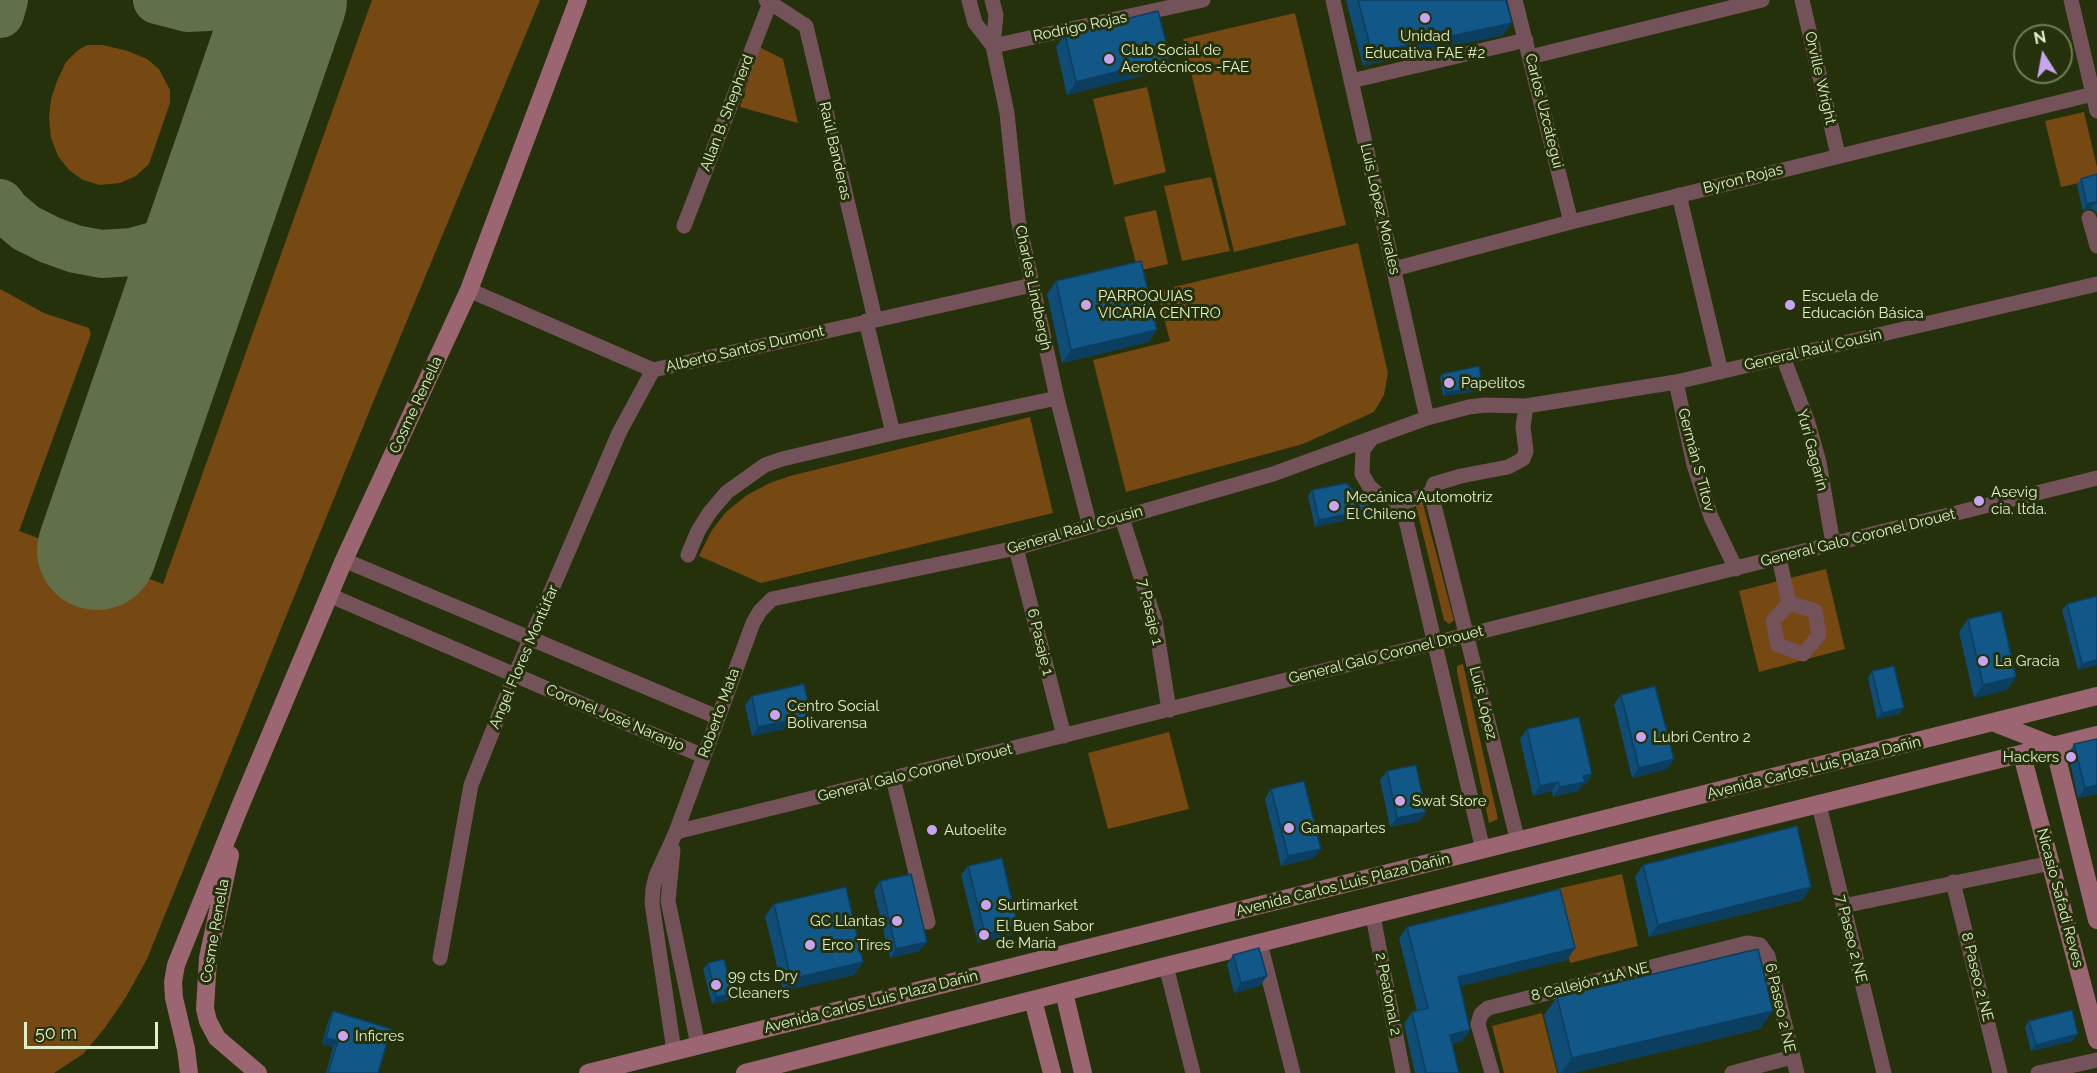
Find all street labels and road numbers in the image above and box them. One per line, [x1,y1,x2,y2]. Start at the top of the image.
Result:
street label: Rodrigo Rojas [1031,8,1129,46]
street label: Orville Wright [1801,30,1839,126]
street label: Allan B. Shepherd [696,52,758,174]
street label: Carlos Uzcátegui [1521,52,1567,170]
street label: Raúl Banderas [815,100,855,202]
street label: Luis López Morales [1356,142,1404,276]
street label: Byron Rojas [1701,160,1785,198]
street label: Charles Lindbergh [1011,224,1055,352]
street label: Alberto Santos Dumont [664,322,826,376]
street label: General Raúl Cousin [1743,325,1883,375]
street label: Cosme Renella [386,354,446,456]
street label: Germán S Titov [1674,406,1718,514]
street label: Yuri Gagarín [1792,407,1832,493]
street label: General Raúl Cousin [1005,502,1145,558]
street label: General Galo Coronel Drouet [1759,505,1957,571]
street label: 7 Pasaje 1 [1134,577,1166,647]
street label: Angel Flores Montúfar [486,582,562,732]
street label: 6 Pasaje 1 [1023,607,1057,677]
street label: General Galo Coronel Drouet [1287,622,1485,688]
street label: Luis López [1465,665,1501,741]
street label: Roberto Mata [694,666,744,760]
street label: Coronel José Naranjo [543,681,687,755]
street label: Avenida Carlos Luis Plaza Dañin [1705,733,1923,803]
street label: General Galo Coronel Drouet [816,740,1014,806]
street label: Nicasio Safadi Reves [2033,827,2087,969]
street label: Avenida Carlos Luis Plaza Dañin [1234,850,1452,920]
street label: Cosme Renella [197,878,233,984]
street label: 7 Paseo 2 NE [1831,893,1871,985]
street label: 8 Paseo 2 NE [1957,931,1997,1023]
street label: 2 Peatonal 2 [1371,951,1405,1037]
street label: 8 Callejón 11A NE [1529,959,1651,1005]
street label: 6 Paseo 2 NE [1761,961,1799,1055]
street label: Avenida Carlos Luis Plaza Dañin [762,967,980,1037]

